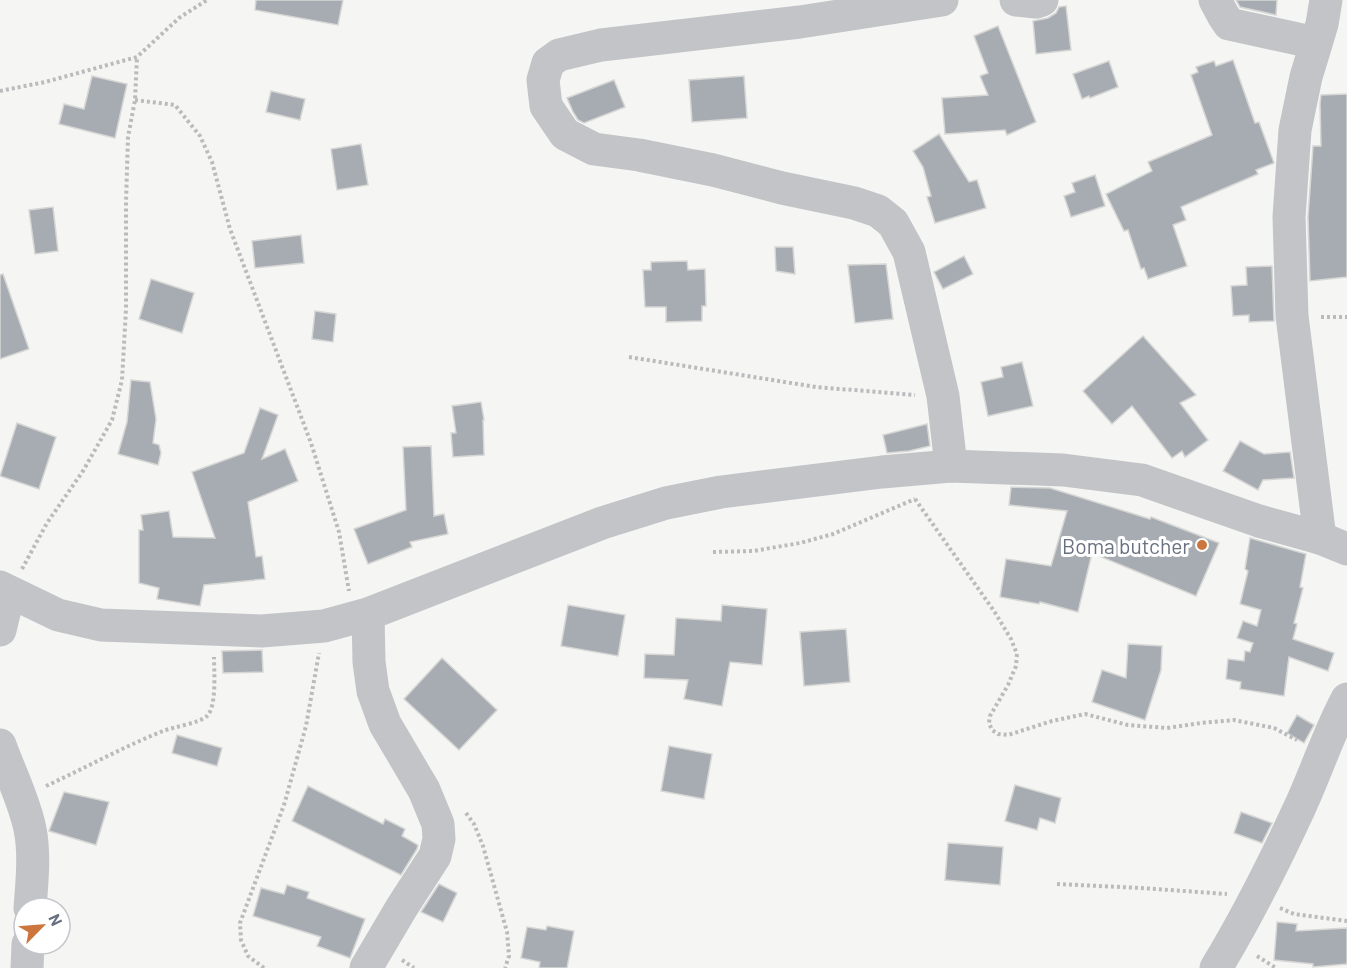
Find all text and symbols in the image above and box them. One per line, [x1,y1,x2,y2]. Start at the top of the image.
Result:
place label: Boma butcher [1062,533,1190,558]
marker: Boma butcher [1195,538,1209,552]
north arrow [12,896,72,956]
text: N [45,911,67,928]

